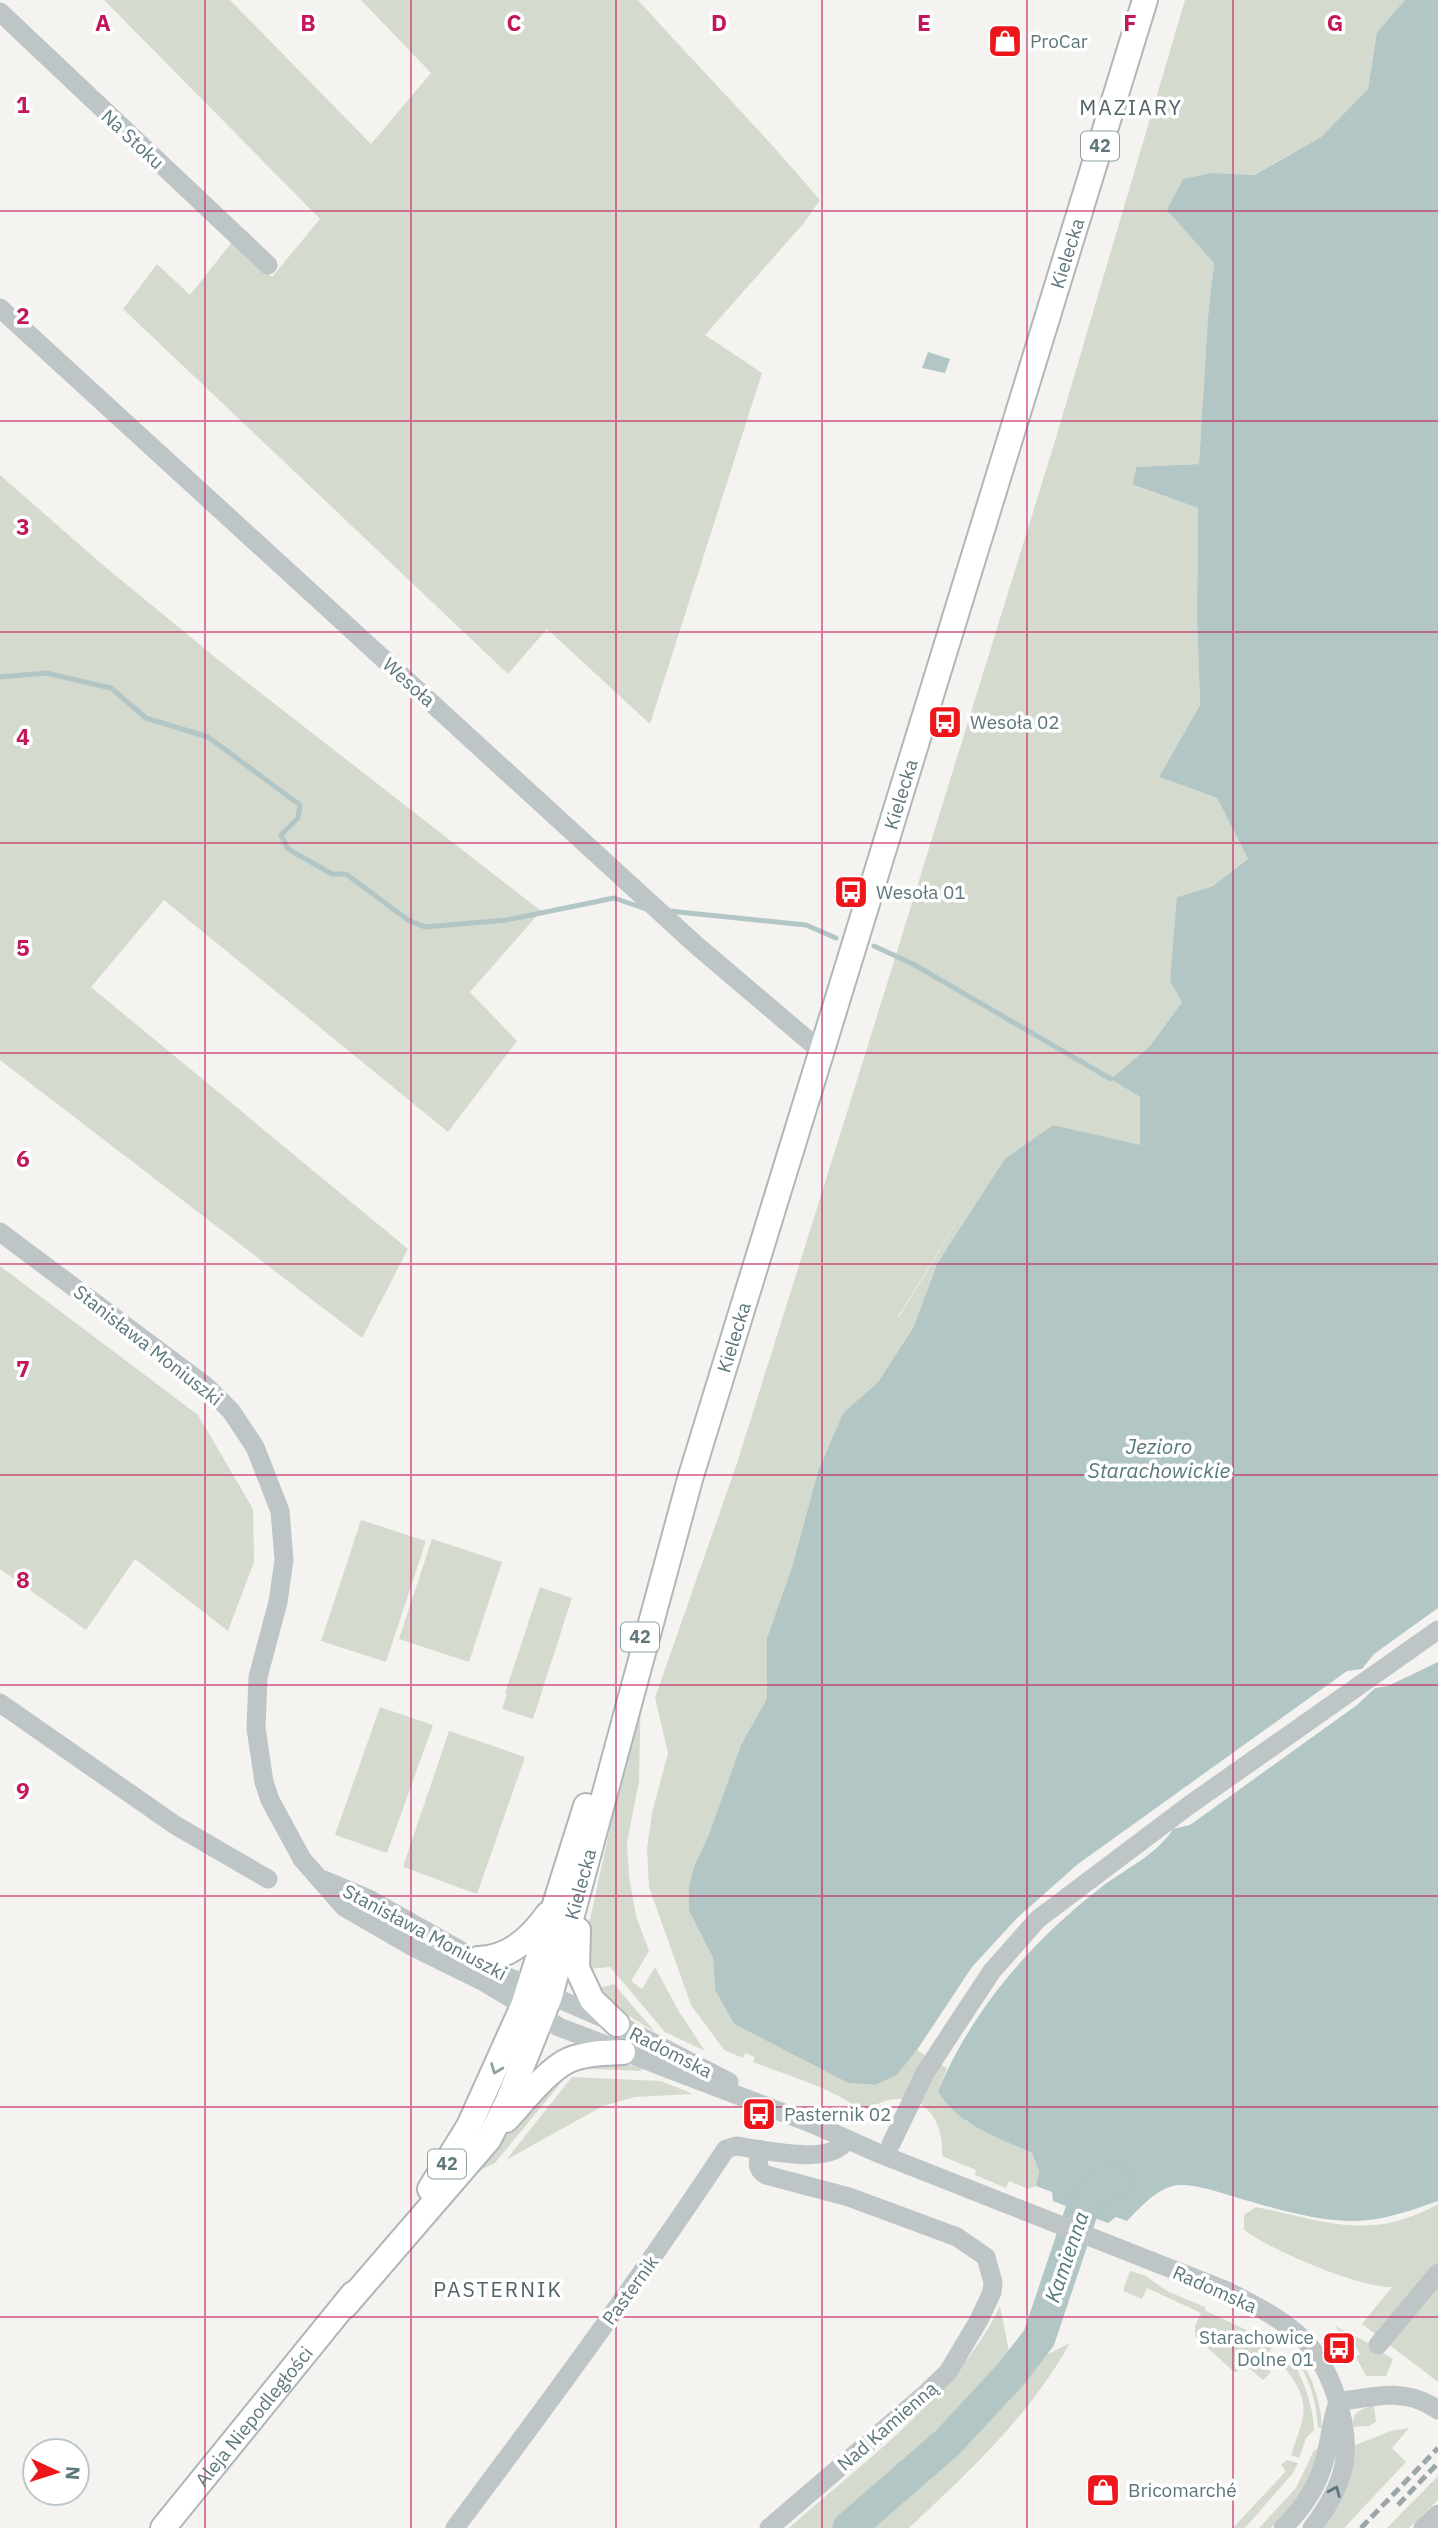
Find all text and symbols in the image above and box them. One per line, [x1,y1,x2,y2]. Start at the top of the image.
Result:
text: A [95,7,111,37]
text: B [300,7,316,37]
text: C [507,7,522,37]
text: D [711,7,727,37]
text: E [917,7,931,37]
text: F [1123,7,1137,37]
text: G [1327,7,1343,37]
shop icon: ProCar [986,22,1024,60]
place label: ProCar [1030,29,1088,53]
text: 1 [16,89,30,119]
district label: MAZIARY [1079,93,1183,121]
street label: Na Stoku [97,104,169,174]
road number: 42 [1081,132,1119,160]
street label: Kielecka [1045,215,1089,292]
text: 2 [16,300,30,330]
text: 3 [16,511,30,541]
street label: Wesoła [378,652,440,712]
bus stop icon: Wesoła 02 [926,703,964,741]
place label: Wesoła 02 [970,710,1060,734]
text: 4 [16,721,30,751]
street label: Kielecka [878,756,923,833]
bus stop icon: Wesoła 01 [832,873,870,911]
place label: Wesoła 01 [876,880,966,904]
text: 5 [16,932,30,962]
text: 6 [16,1143,30,1173]
street label: Stanisława Moniuszki [69,1279,227,1411]
street label: Kielecka [711,1299,756,1375]
text: 7 [16,1353,30,1383]
water label: Jezioro Starachowickie [1088,1432,1230,1484]
text: 8 [16,1564,30,1594]
road number: 42 [621,1622,659,1652]
text: 9 [16,1775,30,1805]
street label: Kielecka [559,1846,601,1922]
street label: Stanisława Moniuszki [339,1879,511,1985]
street label: Radomska [626,2021,716,2083]
one-way arrow [490,2062,504,2074]
bus stop icon: Pasternik 02 [740,2095,778,2133]
place label: Pasternik 02 [784,2102,891,2126]
road number: 42 [428,2150,466,2178]
water label: Kamienna [1037,2207,1095,2306]
street label: Pasternik [597,2251,663,2329]
street label: Radomska [1169,2260,1261,2318]
district label: PASTERNIK [433,2275,563,2303]
place label: Starachowice Dolne 01 [1199,2325,1314,2371]
bus stop icon: Starachowice Dolne 01 [1320,2329,1358,2367]
street label: Aleja Niepodległości [190,2341,318,2491]
street label: Nad Kamienną [832,2376,942,2476]
north arrow [21,2437,91,2507]
text: N [61,2465,85,2481]
shop icon: Bricomarché [1084,2471,1122,2509]
place label: Bricomarché [1128,2478,1237,2502]
one-way arrow [1326,2485,1340,2497]

